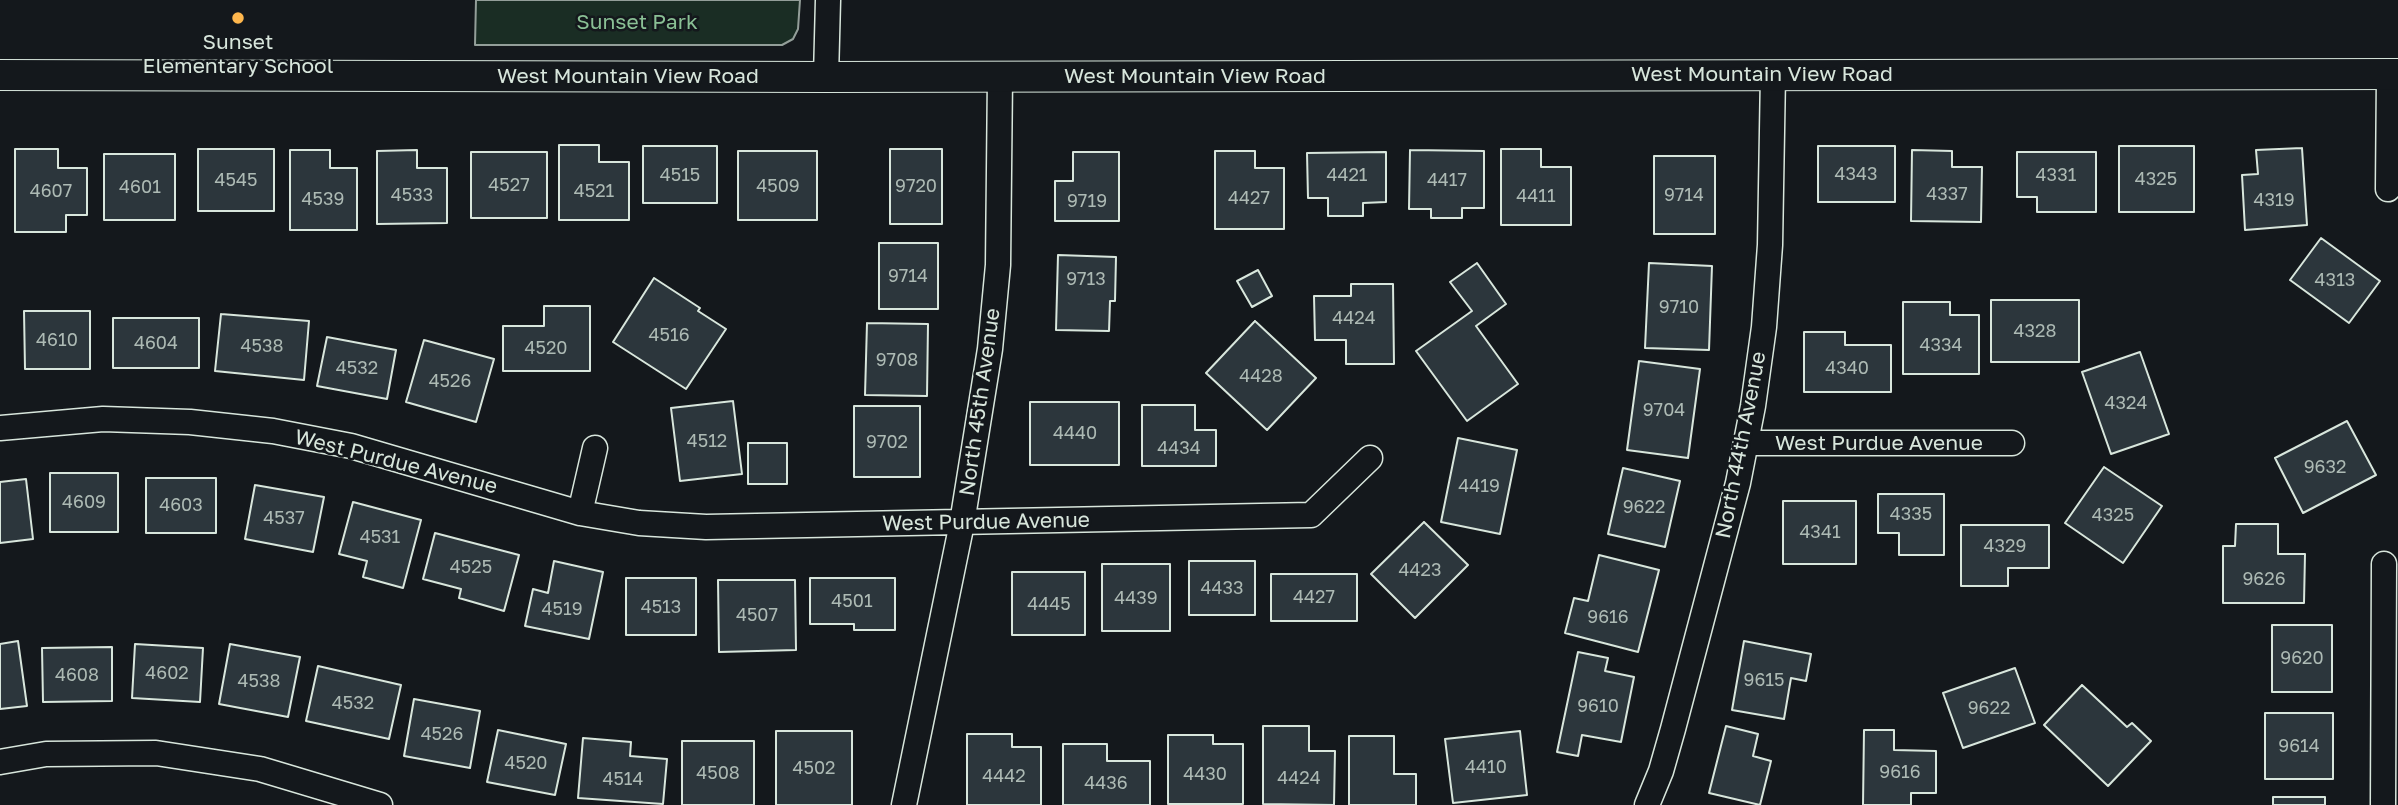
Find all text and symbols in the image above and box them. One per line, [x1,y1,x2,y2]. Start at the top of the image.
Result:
park label: Sunset Park [576,9,698,35]
marker: Sunset Elementary School [230,10,246,26]
place label: Sunset Elementary School [143,29,333,79]
street label: West Mountain View Road [1631,61,1893,87]
street label: West Mountain View Road [497,63,759,89]
street label: West Mountain View Road [1064,63,1326,89]
house number: 4343 [1834,163,1878,185]
house number: 4515 [660,164,700,186]
house number: 4421 [1326,164,1368,186]
house number: 4331 [2036,164,2076,186]
house number: 4325 [2135,168,2177,190]
house number: 4545 [215,169,257,191]
house number: 4417 [1427,169,1467,191]
house number: 4527 [488,174,530,196]
house number: 4509 [756,175,800,197]
house number: 9720 [895,175,937,197]
house number: 4601 [119,176,161,198]
house number: 4607 [30,180,72,202]
house number: 4521 [574,180,614,202]
house number: 4337 [1926,183,1968,205]
house number: 4533 [391,184,433,206]
house number: 9714 [1664,184,1704,206]
house number: 4411 [1516,185,1556,207]
house number: 4427 [1228,187,1270,209]
house number: 4539 [302,188,344,210]
house number: 4319 [2253,189,2295,211]
house number: 9719 [1067,190,1107,212]
house number: 9714 [888,265,928,287]
house number: 9713 [1066,268,1106,290]
house number: 4313 [2315,269,2355,291]
house number: 9710 [1659,296,1699,318]
street label: North 45th Avenue [954,306,1006,498]
house number: 4424 [1332,307,1376,329]
house number: 4328 [2014,320,2056,342]
house number: 4516 [648,324,690,346]
house number: 4610 [36,329,78,351]
house number: 4604 [134,332,178,354]
house number: 4334 [1919,334,1963,356]
house number: 4538 [241,335,283,357]
house number: 4520 [524,337,568,359]
house number: 9708 [876,349,918,371]
street label: North 44th Avenue [1710,349,1772,541]
house number: 4532 [336,357,378,379]
house number: 4340 [1825,357,1869,379]
house number: 4428 [1239,365,1283,387]
house number: 4526 [429,370,471,392]
house number: 4324 [2105,392,2147,414]
house number: 9704 [1643,399,1685,421]
house number: 4440 [1053,422,1097,444]
street label: West Purdue Avenue [292,425,500,499]
house number: 4512 [687,430,727,452]
street label: West Purdue Avenue [1775,430,1983,456]
house number: 9702 [866,431,908,453]
house number: 4434 [1157,437,1201,459]
house number: 9632 [2304,456,2346,478]
house number: 4419 [1458,475,1500,497]
house number: 4609 [62,491,106,513]
house number: 4603 [159,494,203,516]
house number: 9622 [1623,496,1665,518]
house number: 4335 [1890,503,1932,525]
house number: 4325 [2092,504,2134,526]
house number: 4537 [263,507,305,529]
street label: West Purdue Avenue [882,508,1090,536]
house number: 4341 [1799,521,1841,543]
house number: 4531 [360,526,400,548]
house number: 4329 [1984,535,2026,557]
house number: 4525 [450,556,492,578]
house number: 4423 [1399,559,1441,581]
house number: 9626 [2242,568,2286,590]
house number: 4433 [1200,577,1244,599]
house number: 4427 [1293,586,1335,608]
house number: 4439 [1114,587,1158,609]
house number: 4501 [831,590,873,612]
house number: 4445 [1027,593,1071,615]
house number: 4513 [641,596,681,618]
house number: 4519 [541,598,583,620]
house number: 4507 [736,604,778,626]
house number: 9616 [1587,606,1629,628]
house number: 9620 [2280,647,2324,669]
house number: 4602 [145,662,189,684]
house number: 4608 [55,664,99,686]
house number: 9615 [1744,669,1784,691]
house number: 4538 [238,670,280,692]
house number: 4532 [332,692,374,714]
house number: 9610 [1577,695,1619,717]
house number: 9622 [1968,697,2010,719]
house number: 4526 [421,723,463,745]
house number: 9614 [2278,735,2320,757]
house number: 4520 [504,752,548,774]
house number: 4410 [1465,756,1507,778]
house number: 4502 [792,757,836,779]
house number: 9616 [1879,761,1921,783]
house number: 4508 [696,762,740,784]
house number: 4430 [1183,763,1227,785]
house number: 4442 [982,765,1026,787]
house number: 4424 [1277,767,1321,789]
house number: 4514 [602,768,644,790]
house number: 4436 [1084,772,1128,794]

